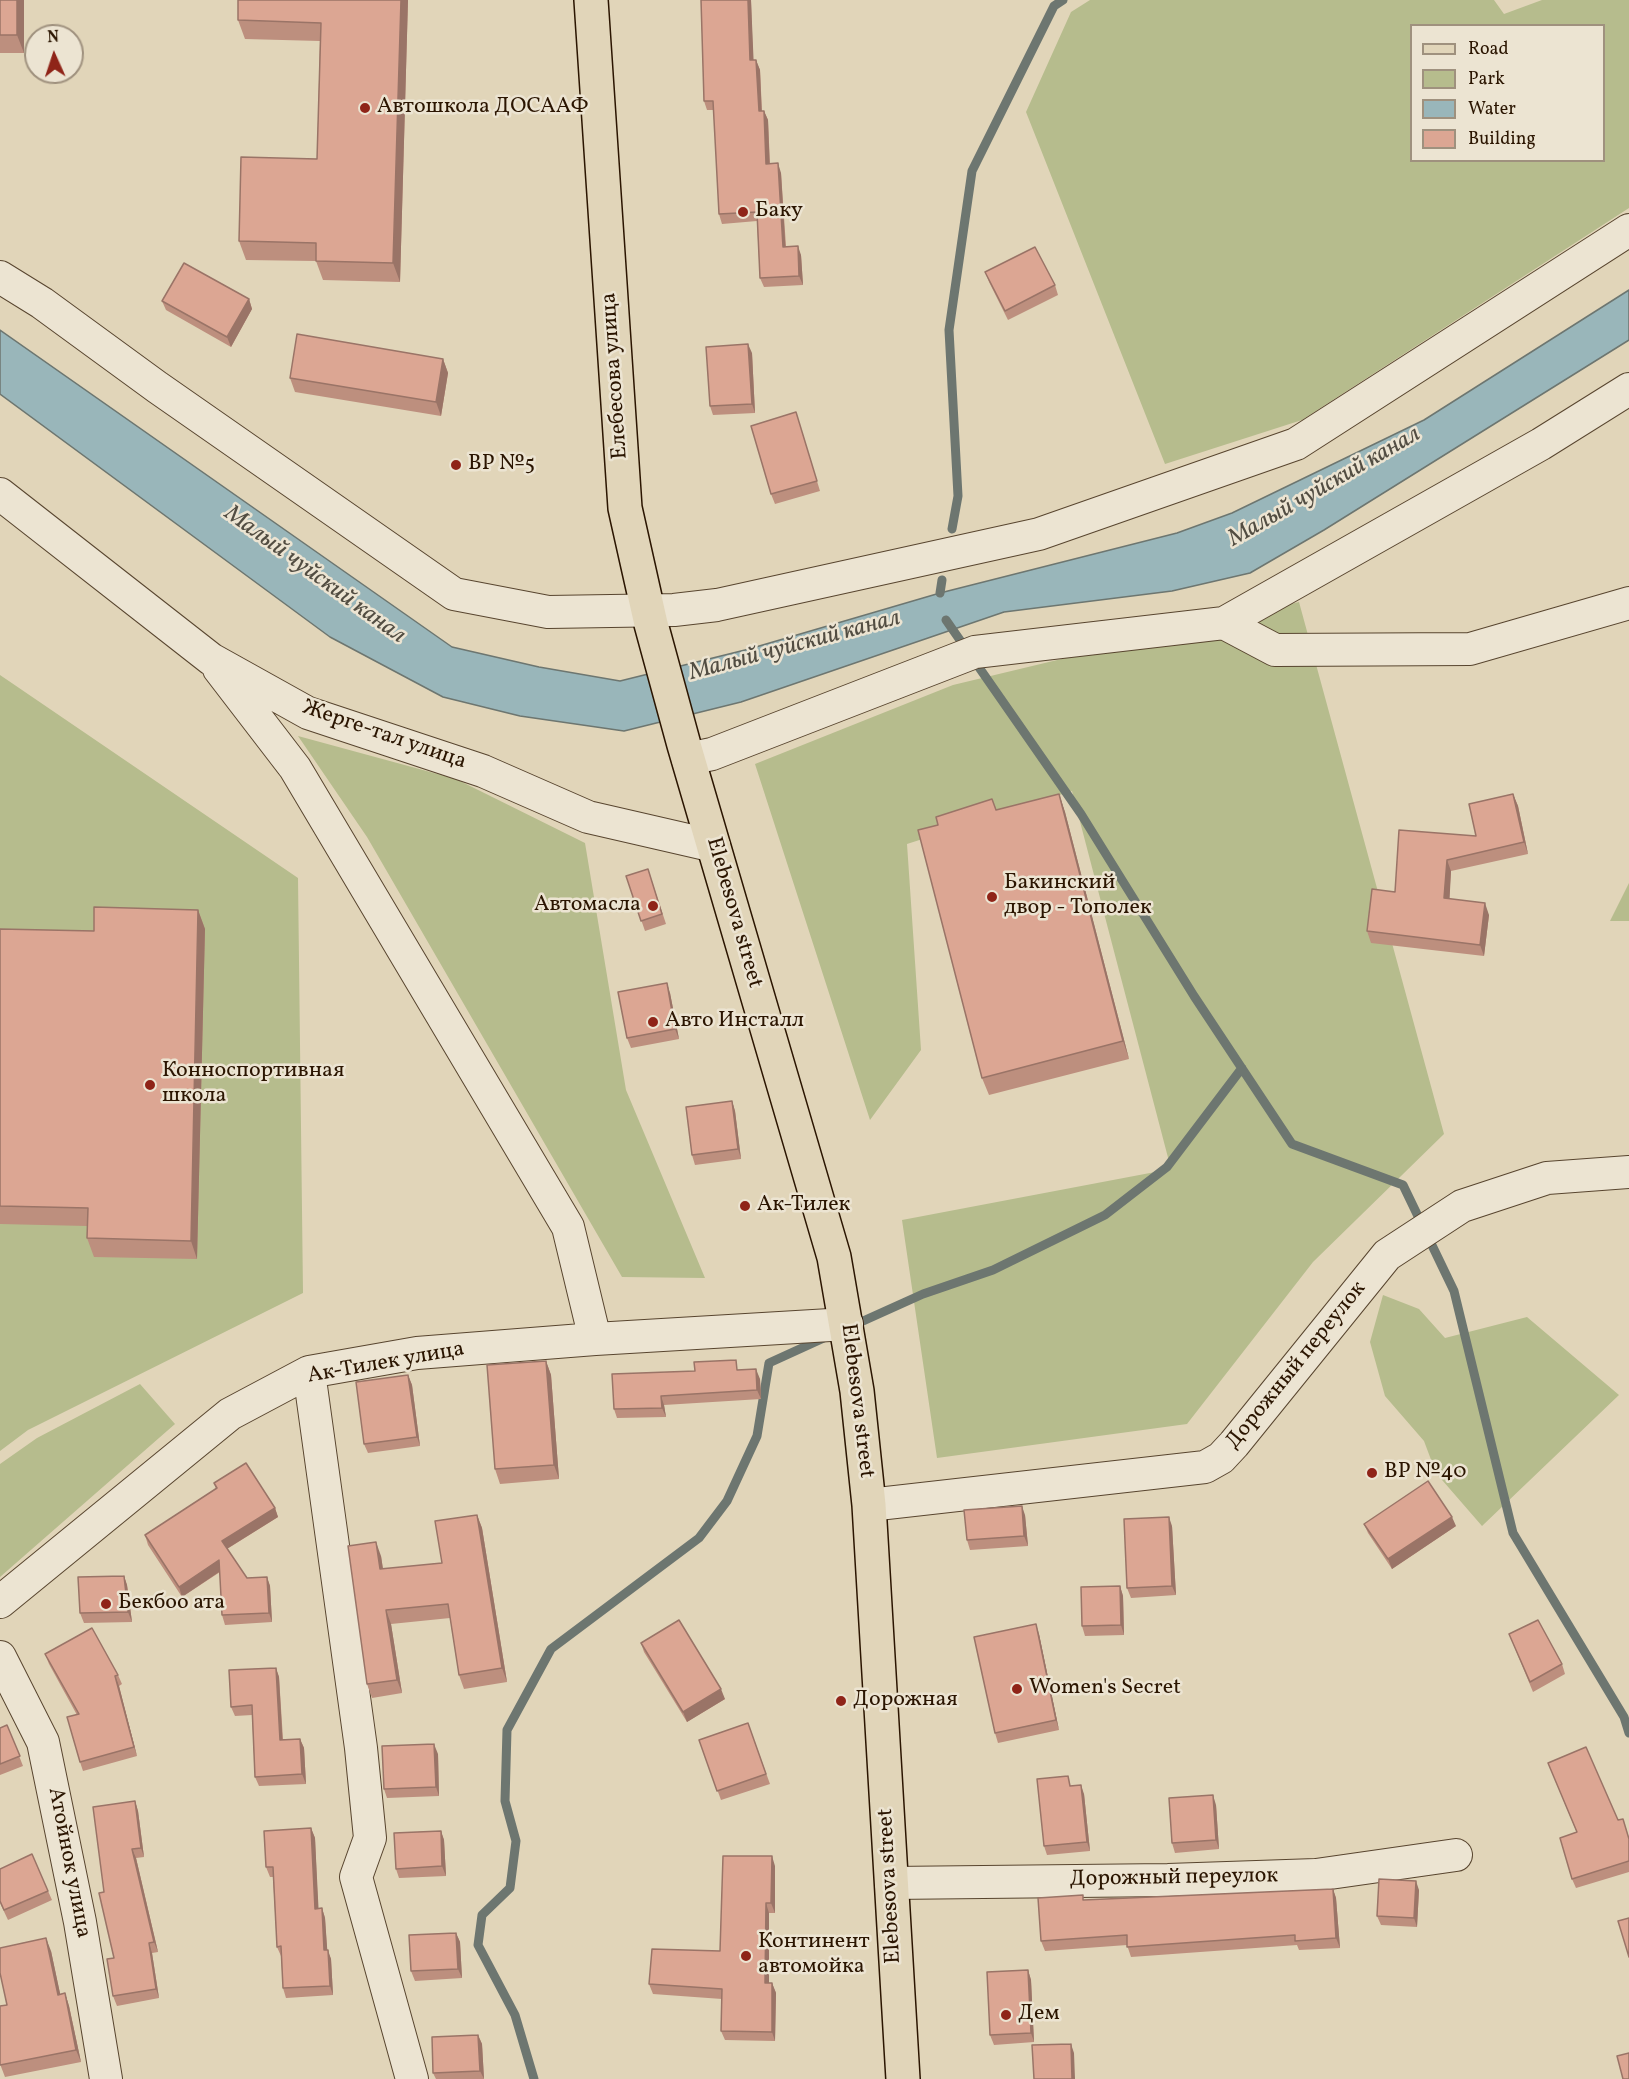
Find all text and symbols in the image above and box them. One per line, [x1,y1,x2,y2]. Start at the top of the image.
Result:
north arrow [24,24,84,84]
legend [1410,24,1605,162]
text: N [47,27,60,49]
text: Road [1468,37,1509,62]
text: Park [1468,67,1505,92]
place label: Автошкола ДОСААФ [377,95,589,121]
text: Water [1468,97,1516,122]
marker: Автошкола ДОСААФ [358,101,372,115]
text: Building [1468,127,1536,152]
place label: Баку [755,199,803,225]
marker: Баку [736,205,750,219]
street label: Елебесова улица [597,292,635,460]
water label: Малый чуйский канал [1224,421,1426,555]
place label: BP №5 [468,452,535,478]
marker: BP №5 [449,458,463,472]
water label: Малый чуйский канал [218,501,410,651]
water label: Малый чуйский канал [686,605,904,689]
street label: Жерге-тал улица [299,696,469,776]
street label: Elebesova street [699,835,767,991]
place label: Бакинский двор - Тополек [1004,871,1152,922]
marker: Бакинский двор - Тополек [985,890,999,904]
place label: Автомасла [534,893,641,919]
marker: Автомасла [646,899,660,913]
place label: Авто Инсталл [665,1009,804,1035]
marker: Авто Инсталл [646,1015,660,1029]
place label: Конноспортивная школа [162,1059,344,1110]
marker: Конноспортивная школа [143,1078,157,1092]
place label: Ак-Тилек [757,1193,850,1219]
marker: Ак-Тилек [738,1199,752,1213]
street label: Дорожный переулок [1221,1277,1373,1455]
street label: Elebesova street [833,1322,879,1480]
street label: Ак-Тилек улица [305,1337,467,1391]
place label: BP №40 [1384,1460,1466,1486]
marker: BP №40 [1365,1466,1379,1480]
place label: Бекбоо ата [118,1591,225,1617]
marker: Бекбоо ата [99,1597,113,1611]
place label: Women's Secret [1029,1676,1181,1702]
marker: Women's Secret [1010,1682,1024,1696]
place label: Дорожная [853,1688,958,1714]
marker: Дорожная [834,1694,848,1708]
street label: Атойнок улица [40,1785,96,1941]
street label: Elebesova street [874,1808,908,1964]
street label: Дорожный переулок [1070,1864,1278,1894]
place label: Континент автомойка [758,1930,870,1982]
marker: Континент автомойка [739,1949,753,1963]
place label: Дем [1018,2002,1059,2028]
marker: Дем [999,2008,1013,2022]

